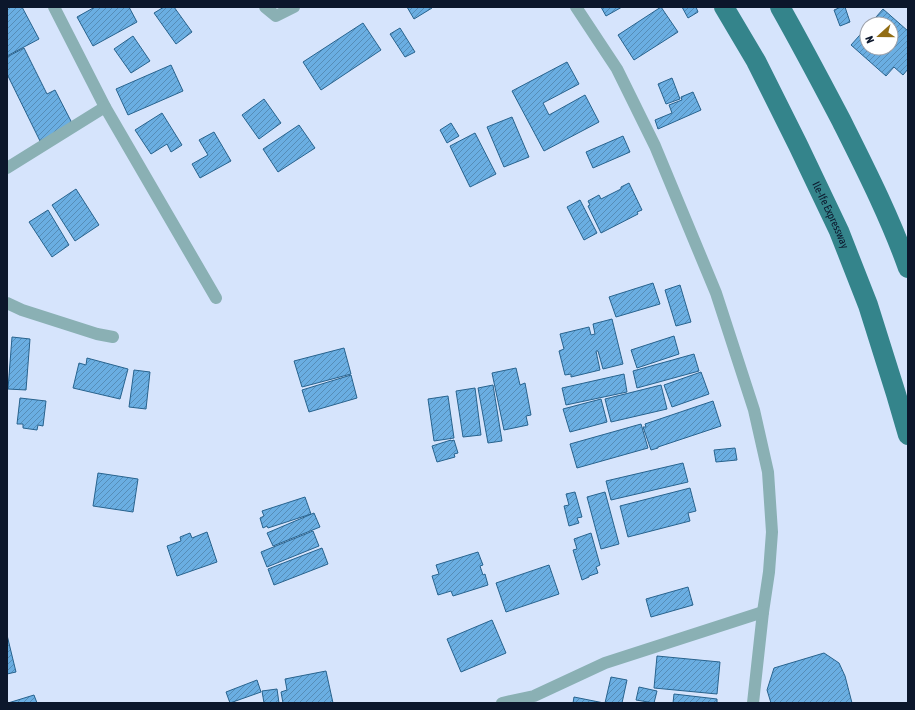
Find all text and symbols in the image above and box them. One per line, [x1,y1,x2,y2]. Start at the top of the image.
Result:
north arrow [859,16,899,56]
text: N [863,34,876,45]
street label: Ile-Ife Expressway [810,180,851,251]

